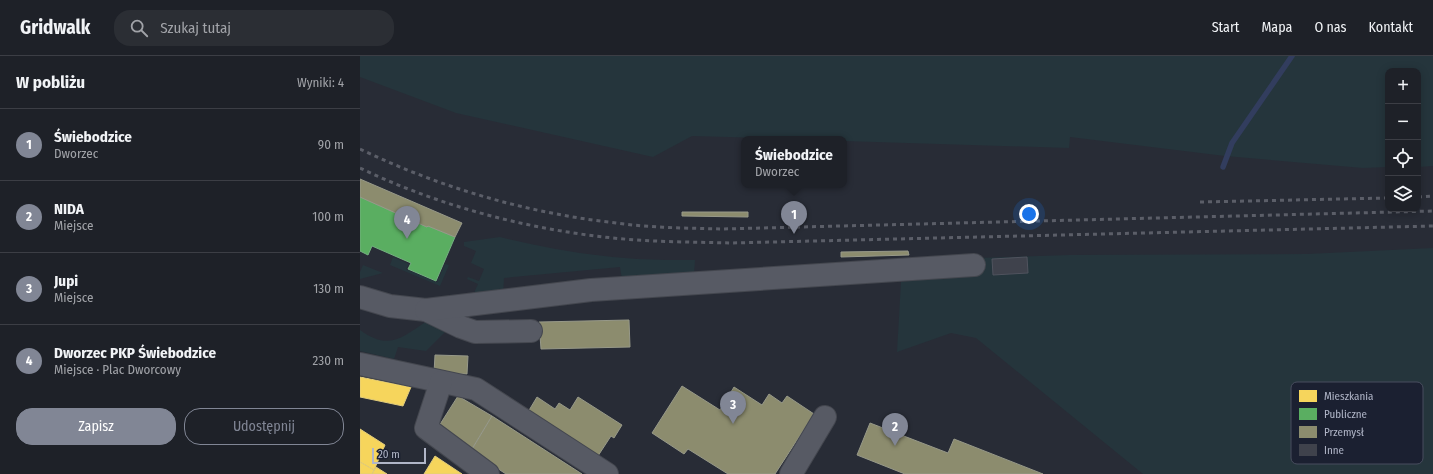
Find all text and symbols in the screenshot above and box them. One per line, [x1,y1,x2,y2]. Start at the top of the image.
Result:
search box [114,10,394,46]
text: Gridwalk [20,16,90,39]
icon: search [128,17,150,39]
text: Szukaj tutaj [160,19,231,37]
text: Start [1212,19,1239,36]
text: Mapa [1261,19,1292,36]
text: O nas [1314,19,1347,36]
text: Kontakt [1369,19,1413,36]
map controls [1385,68,1421,212]
button: + [1385,68,1421,104]
text: W pobliżu [16,72,85,93]
text: Wyniki: 4 [297,75,344,90]
button: − [1385,104,1421,140]
text: Świebodzice [54,128,132,146]
popup [741,136,847,188]
text: 1 [26,137,32,152]
text: 90 m [318,137,344,152]
button: locate [1385,140,1421,176]
text: Dworzec [54,146,98,161]
text: Świebodzice [755,146,833,164]
text: Dworzec [755,164,799,179]
button: layers [1385,176,1421,212]
text: NIDA [54,200,84,218]
pin: 1 [781,201,807,234]
your location [1019,204,1039,224]
pin: 4 [394,206,420,239]
text: 2 [26,209,32,224]
text: 100 m [312,209,344,224]
text: Miejsce [54,218,94,233]
text: Jupi [54,272,78,290]
text: 3 [26,281,32,296]
text: 130 m [313,281,344,296]
text: Miejsce [54,290,94,305]
text: Dworzec PKP Świebodzice [54,344,216,362]
text: 4 [26,353,32,368]
text: 230 m [313,353,344,368]
text: Miejsce · Plac Dworcowy [54,362,181,377]
legend [1291,382,1423,464]
text: Mieszkania [1324,390,1373,403]
pin: 3 [720,391,746,424]
button: Zapisz [16,408,176,445]
button: Udostępnij [184,408,344,445]
text: Publiczne [1324,408,1367,421]
pin: 2 [882,413,908,446]
text: Przemysł [1324,426,1365,439]
text: Inne [1324,444,1344,457]
scale bar [372,446,426,465]
text: 20 m [378,448,400,461]

